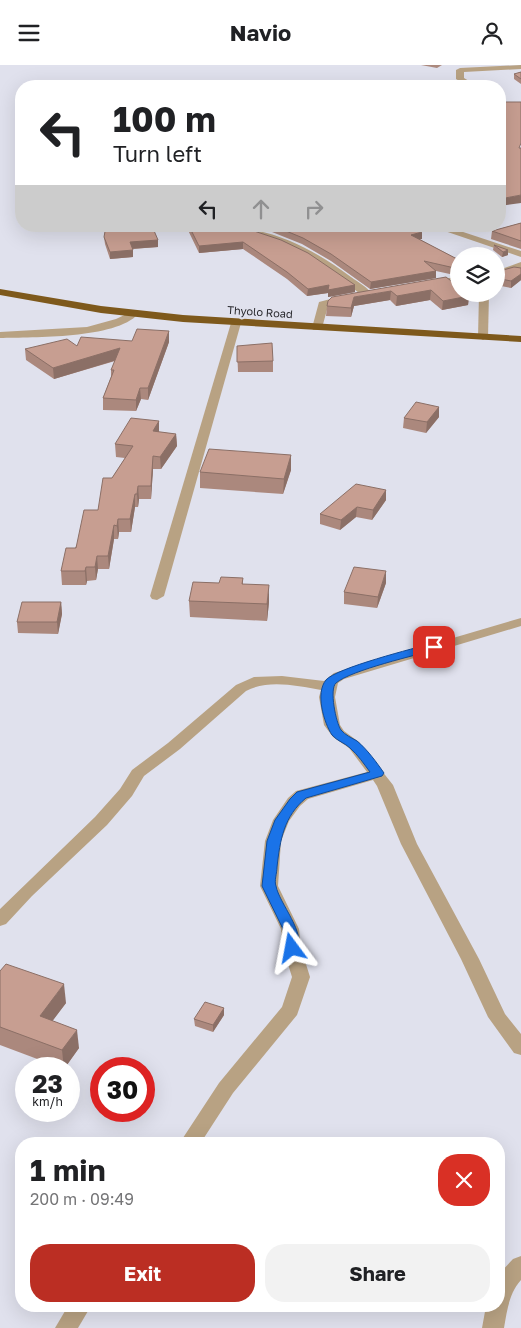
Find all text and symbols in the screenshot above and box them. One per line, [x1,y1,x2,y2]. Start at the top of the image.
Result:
icon: menu [15,19,43,47]
text: Navio [230,19,291,46]
icon: person [478,19,506,47]
text: 100 m [113,98,216,140]
icon: left [30,100,95,165]
text: Turn left [113,140,202,167]
icon: left [194,195,222,223]
icon: ahead [247,195,275,223]
icon: right [300,195,328,223]
map controls [450,247,505,302]
button: layers [450,247,505,302]
street label: Thyolo Road [227,303,293,320]
pin [413,626,455,668]
icon: arrive [420,633,448,661]
position arrow [265,921,317,973]
speed limit sign: 30 [90,1057,155,1122]
text: 23 [32,1068,63,1099]
text: km/h [32,1094,63,1109]
text: 1 min [30,1152,106,1188]
button: close [438,1154,490,1206]
text: 200 m · 09:49 [30,1189,134,1209]
button: Exit [30,1244,255,1302]
button: Share [265,1244,490,1302]

